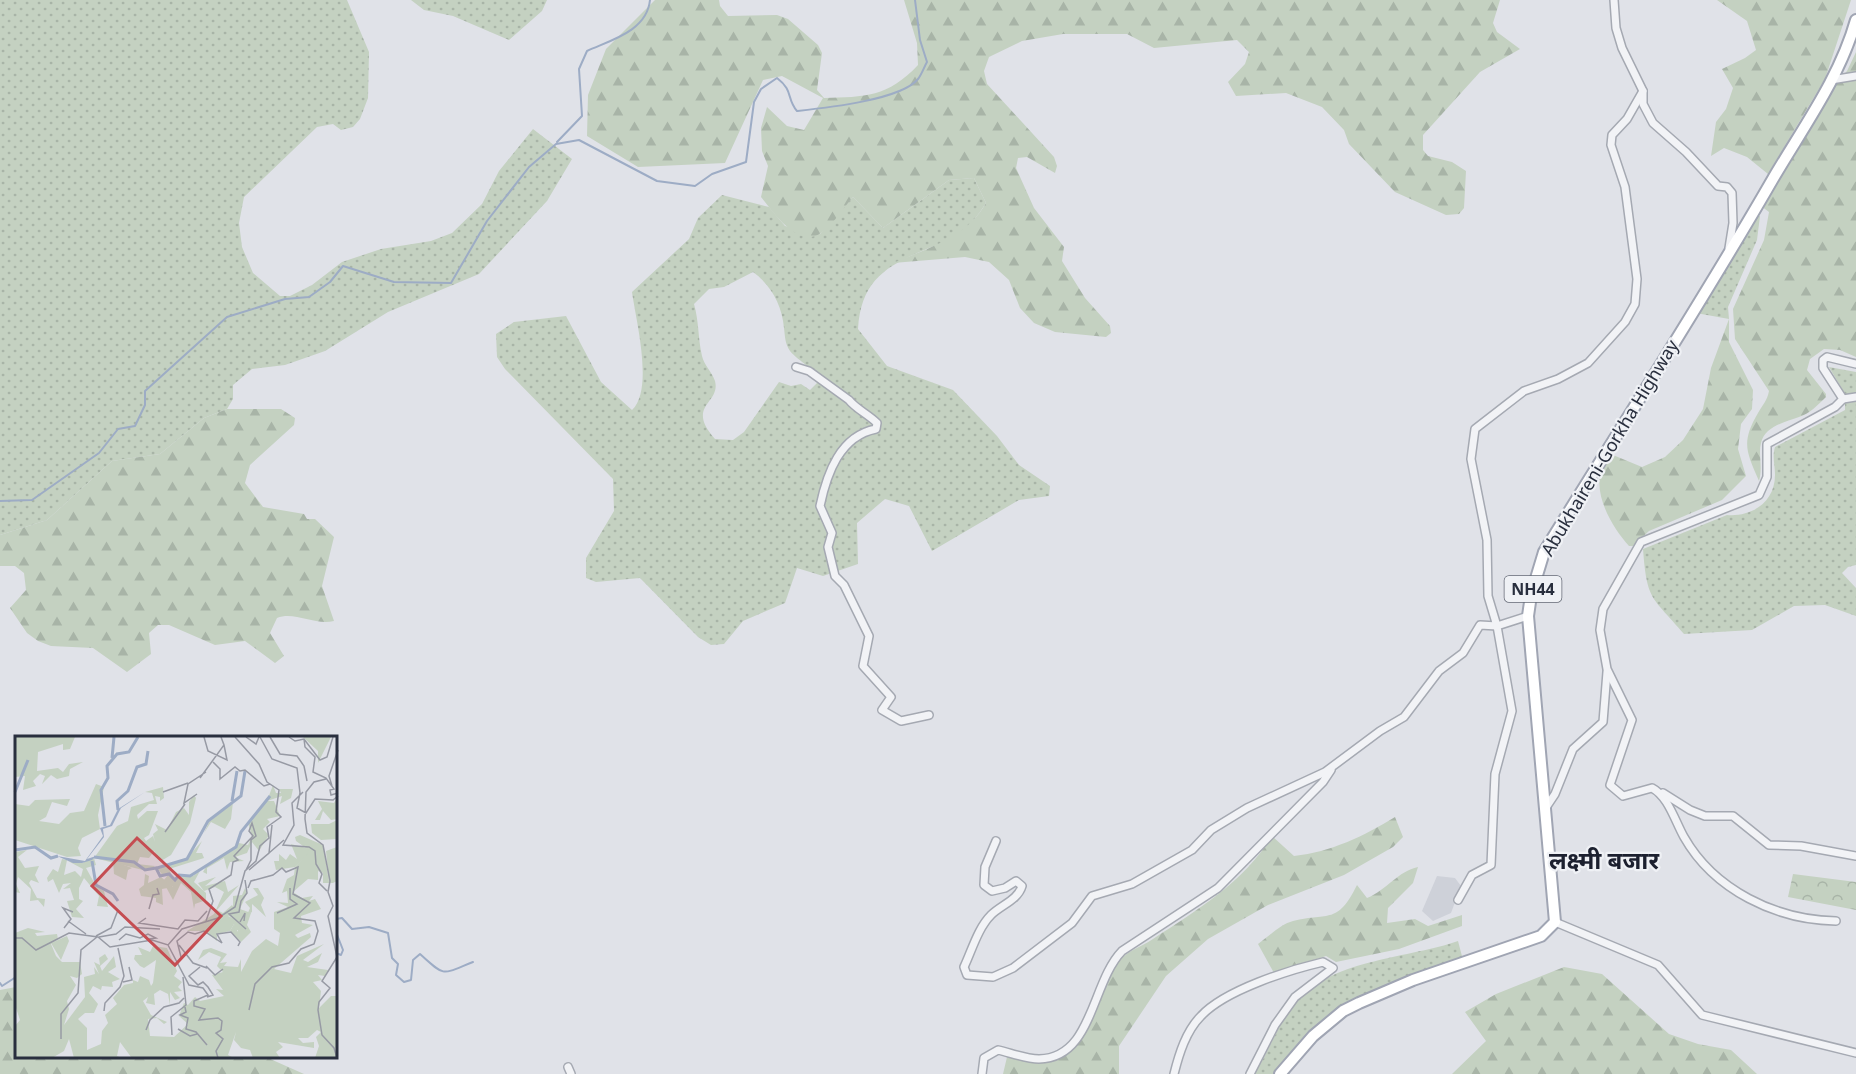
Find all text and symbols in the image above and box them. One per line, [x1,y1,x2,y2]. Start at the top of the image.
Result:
street label: Abukhaireni-Gorkha Highway [1535,334,1684,560]
road number: NH44 [1504,576,1562,602]
inset map [15,736,338,1059]
district label: लक्ष्मी बजार [1549,843,1659,876]

